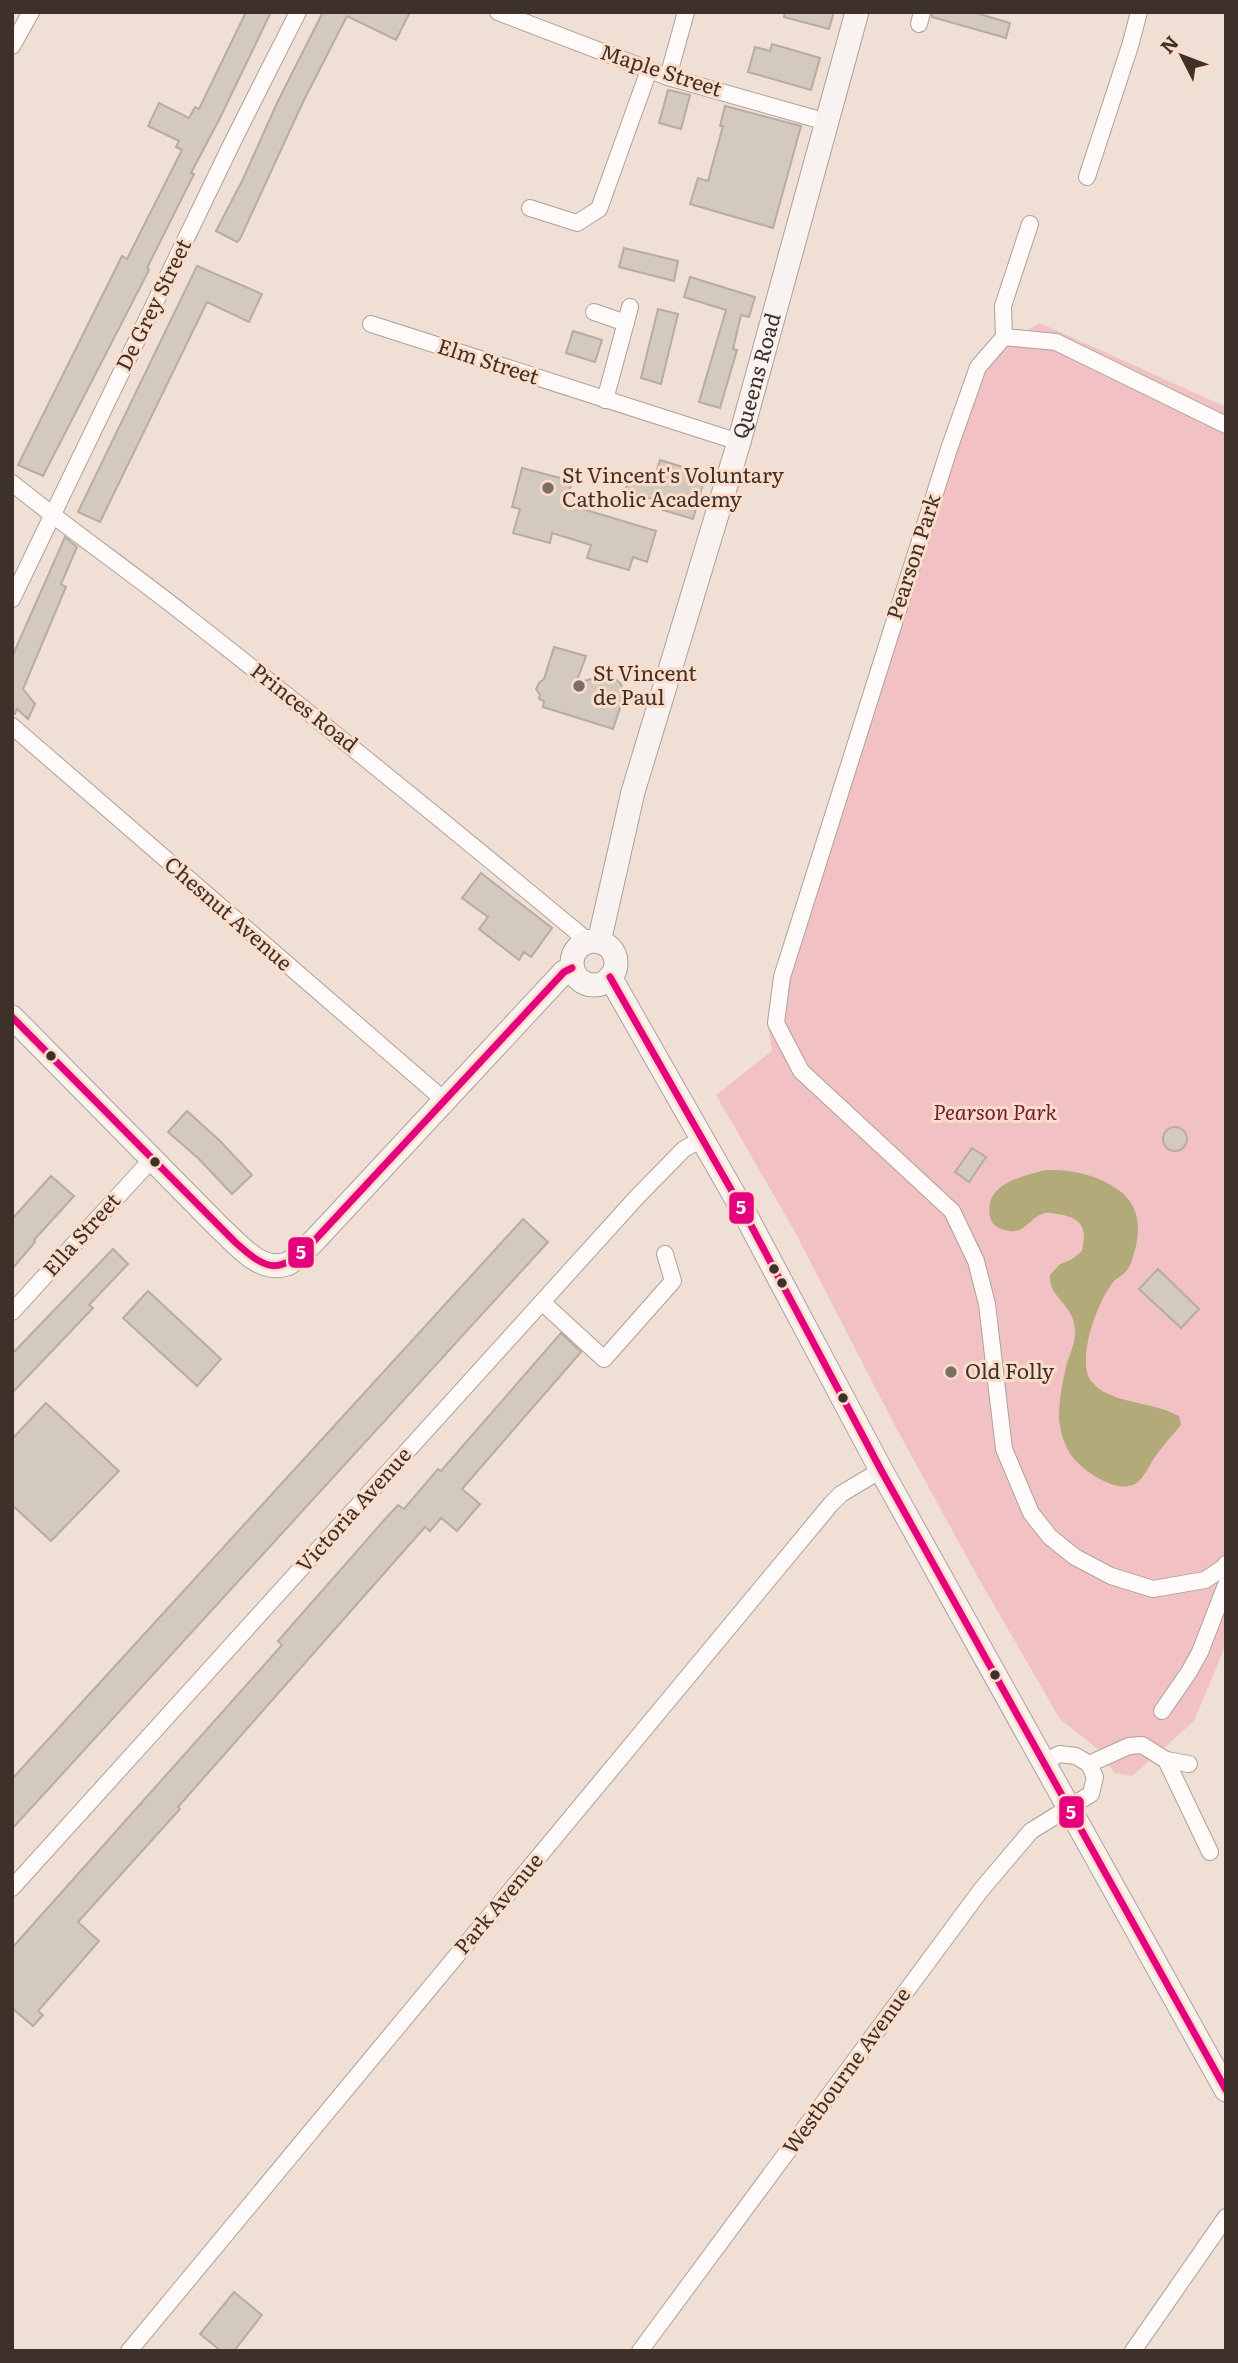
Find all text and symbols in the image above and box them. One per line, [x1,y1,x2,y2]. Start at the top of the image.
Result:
north arrow [1147,21,1217,91]
text: N [1153,29,1184,59]
street label: Maple Street [597,34,727,103]
street label: De Grey Street [106,232,197,375]
street label: Queens Road [723,309,787,442]
street label: Elm Street [434,329,544,391]
place label: St Vincent's Voluntary Catholic Academy [562,458,785,513]
marker: St Vincent's Voluntary Catholic Academy [540,480,556,496]
street label: Pearson Park [877,489,947,623]
street label: Princes Road [245,654,366,758]
place label: St Vincent de Paul [593,656,697,711]
marker: St Vincent de Paul [571,678,587,694]
street label: Chesnut Avenue [159,848,301,977]
unlabelled marker [44,1049,58,1063]
park label: Pearson Park [933,1095,1057,1126]
unlabelled marker [148,1155,162,1169]
street label: Ella Street [34,1184,126,1282]
line badge: 5 [728,1191,755,1225]
text: 5 [736,1192,746,1220]
line badge: 5 [287,1236,315,1269]
text: 5 [296,1237,306,1265]
unlabelled marker [767,1262,781,1276]
unlabelled marker [775,1276,789,1290]
place label: Old Folly [965,1354,1055,1385]
marker: Old Folly [943,1364,959,1380]
unlabelled marker [836,1391,850,1405]
street label: Victoria Avenue [287,1439,417,1578]
unlabelled marker [988,1668,1002,1682]
line badge: 5 [1058,1795,1085,1829]
text: 5 [1066,1797,1076,1825]
street label: Park Avenue [445,1845,549,1960]
street label: Westbourne Avenue [774,1979,916,2160]

